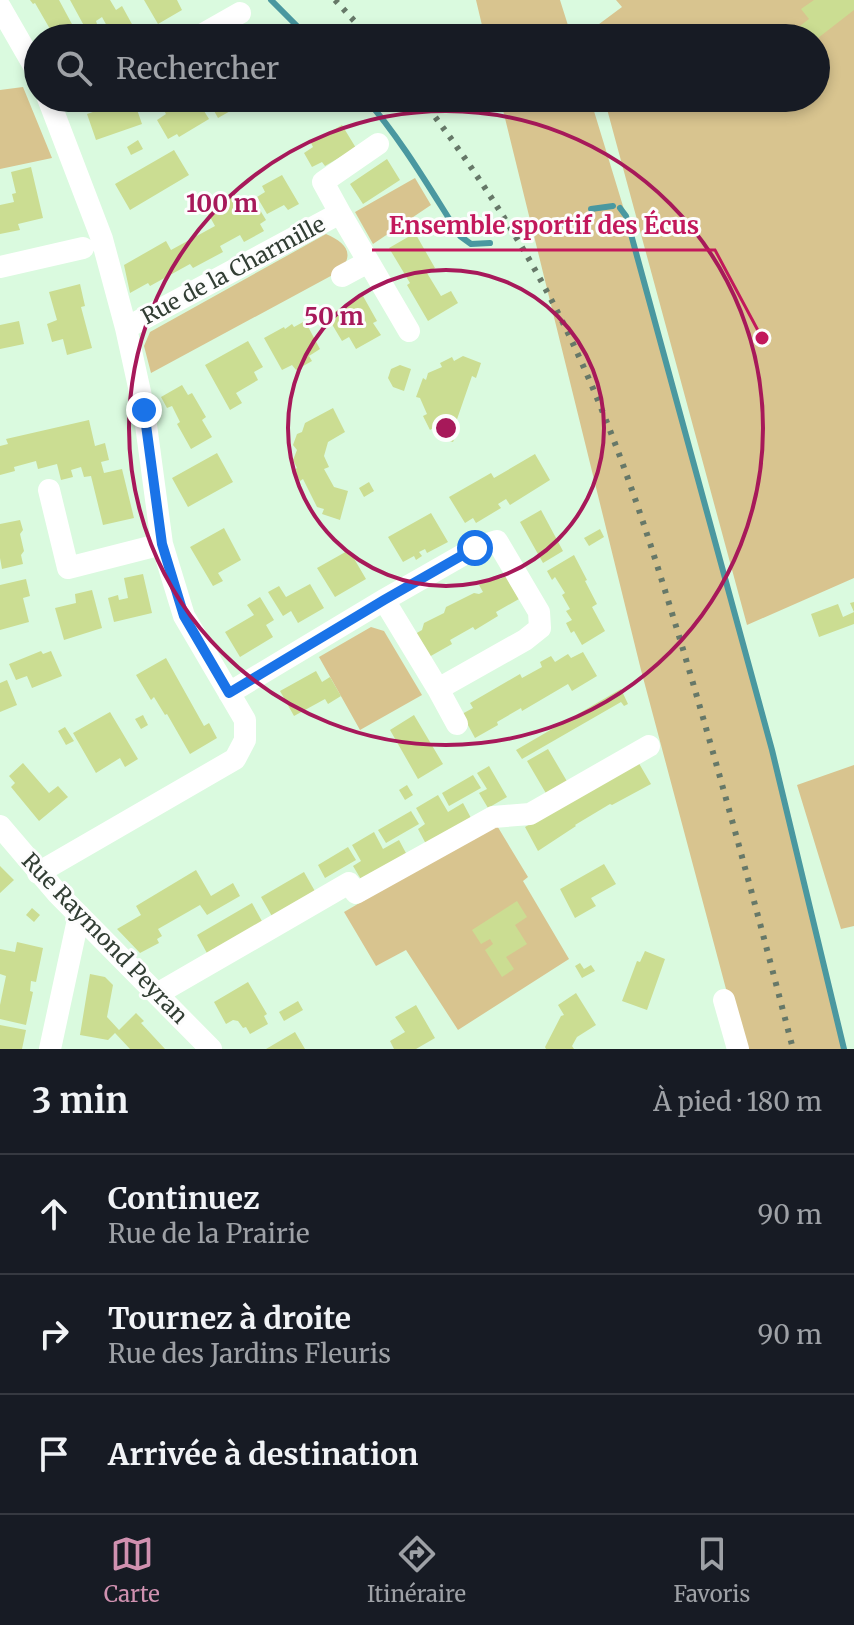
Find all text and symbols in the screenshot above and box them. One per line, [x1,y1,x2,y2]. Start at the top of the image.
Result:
search box [24,24,830,112]
icon: search [52,46,96,90]
text: Rechercher [116,49,279,87]
text: 100 m [186,188,258,219]
callout: Ensemble sportif des Écus [372,202,715,250]
text: Ensemble sportif des Écus [389,209,699,241]
street label: Rue de la Charmille [136,210,330,330]
text: 50 m [304,301,364,332]
route end [126,392,162,428]
centre of rings [432,414,460,442]
route start [457,530,493,566]
street label: Rue Raymond Peyran [16,847,194,1030]
text: 3 min [32,1080,128,1122]
text: À pied · 180 m [653,1085,822,1118]
text: Continuez [108,1179,259,1217]
icon: ahead [32,1192,76,1236]
text: 90 m [758,1198,822,1231]
text: Rue de la Prairie [108,1217,310,1250]
text: Tournez à droite [108,1299,351,1337]
icon: right [32,1312,76,1356]
text: 90 m [758,1318,822,1351]
text: Rue des Jardins Fleuris [108,1337,391,1370]
icon: arrive [32,1432,76,1476]
text: Arrivée à destination [108,1435,418,1473]
tab: Carte [104,1532,160,1608]
tab: Itinéraire [367,1532,466,1608]
tab: Favoris [673,1532,750,1608]

